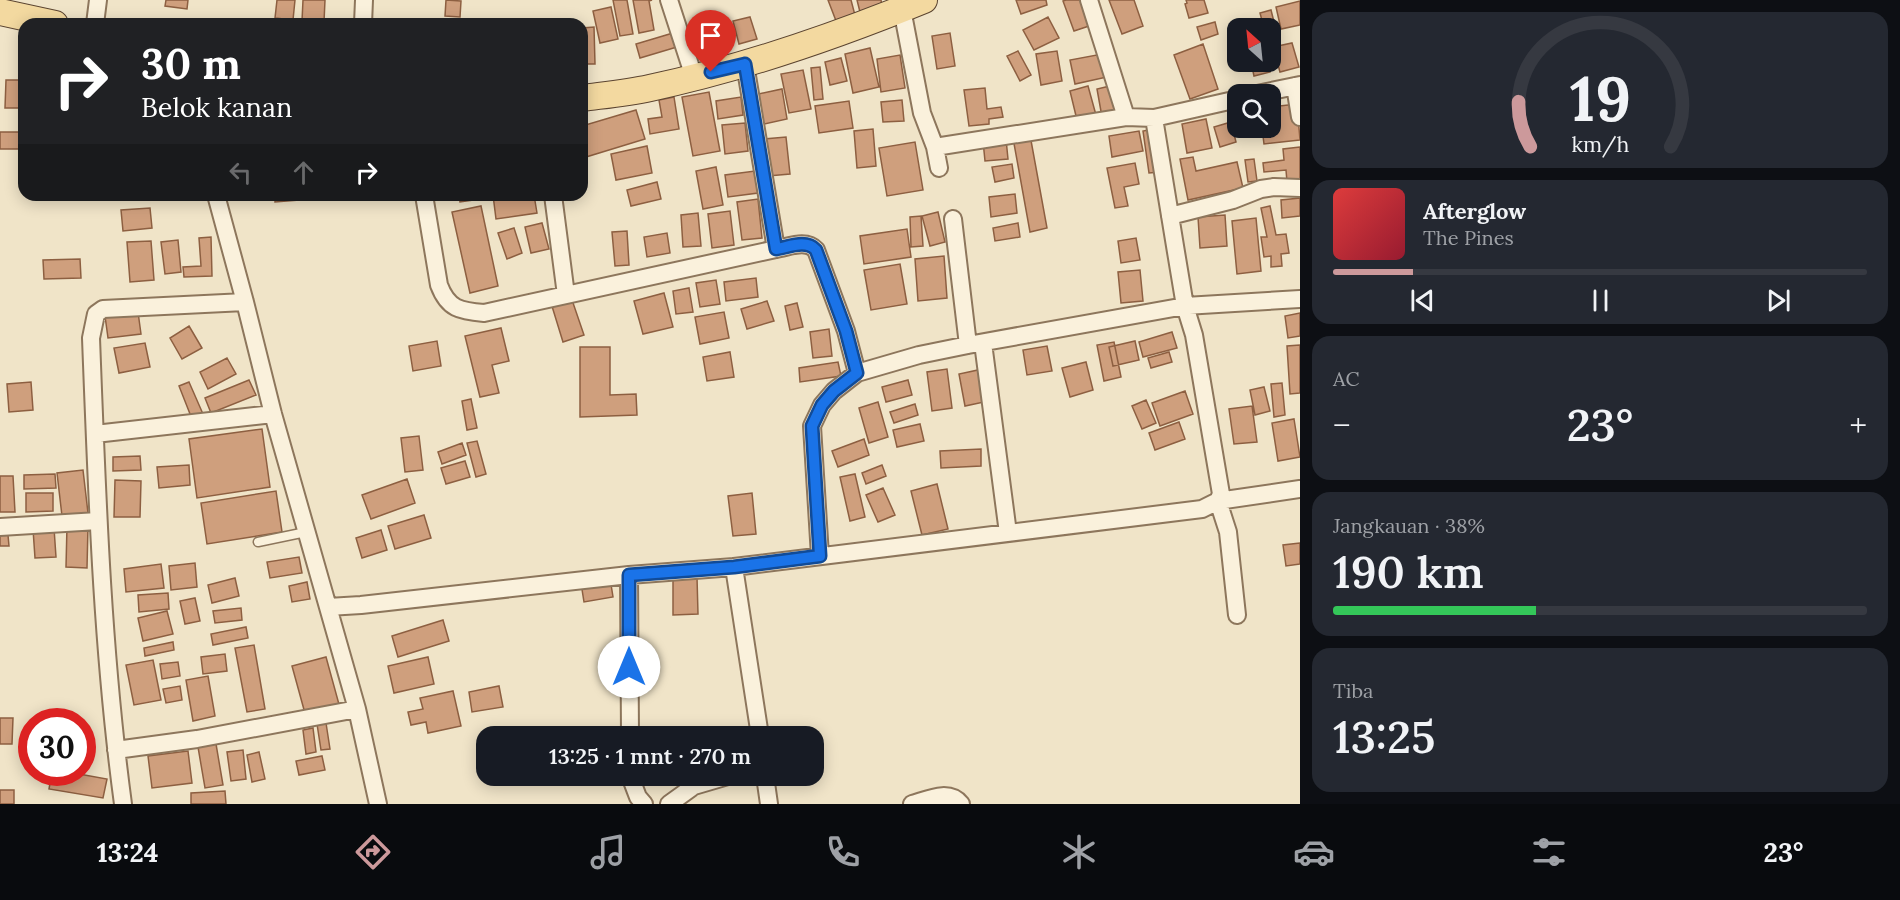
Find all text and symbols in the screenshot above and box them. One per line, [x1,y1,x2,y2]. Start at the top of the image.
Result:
pin [685,10,736,72]
north arrow [1227,18,1281,72]
map controls [1227,18,1281,138]
icon: arrive [694,19,727,52]
text: 30 m [141,37,241,91]
icon: right [42,42,120,120]
text: 19 [1569,58,1631,138]
button: search [1227,84,1281,138]
text: Belok kanan [141,90,292,124]
text: km/h [1571,130,1629,158]
icon: left [224,156,257,189]
icon: ahead [287,156,320,189]
icon: right [350,156,383,189]
text: Afterglow [1423,197,1526,225]
text: The Pines [1423,225,1514,250]
icon: previous [1406,284,1439,317]
icon: pause [1584,284,1617,317]
icon: next [1762,284,1795,317]
text: AC [1333,366,1359,391]
text: 23° [1567,396,1633,453]
text: − [1333,404,1351,446]
text: + [1849,404,1867,446]
text: Jangkauan · 38% [1333,513,1485,538]
text: 190 km [1333,543,1484,600]
position arrow [597,635,661,699]
text: Tiba [1333,678,1373,703]
speed limit sign: 30 [18,708,96,786]
text: 13:25 [1333,708,1435,765]
text: 13:25 · 1 mnt · 270 m [549,742,751,770]
icon: directions [352,831,394,873]
icon: music [587,831,629,873]
icon: phone [822,831,864,873]
icon: climate [1058,831,1100,873]
icon: car [1293,831,1335,873]
icon: filters [1528,831,1570,873]
text: 13:24 [97,835,159,869]
text: 23° [1763,835,1803,869]

